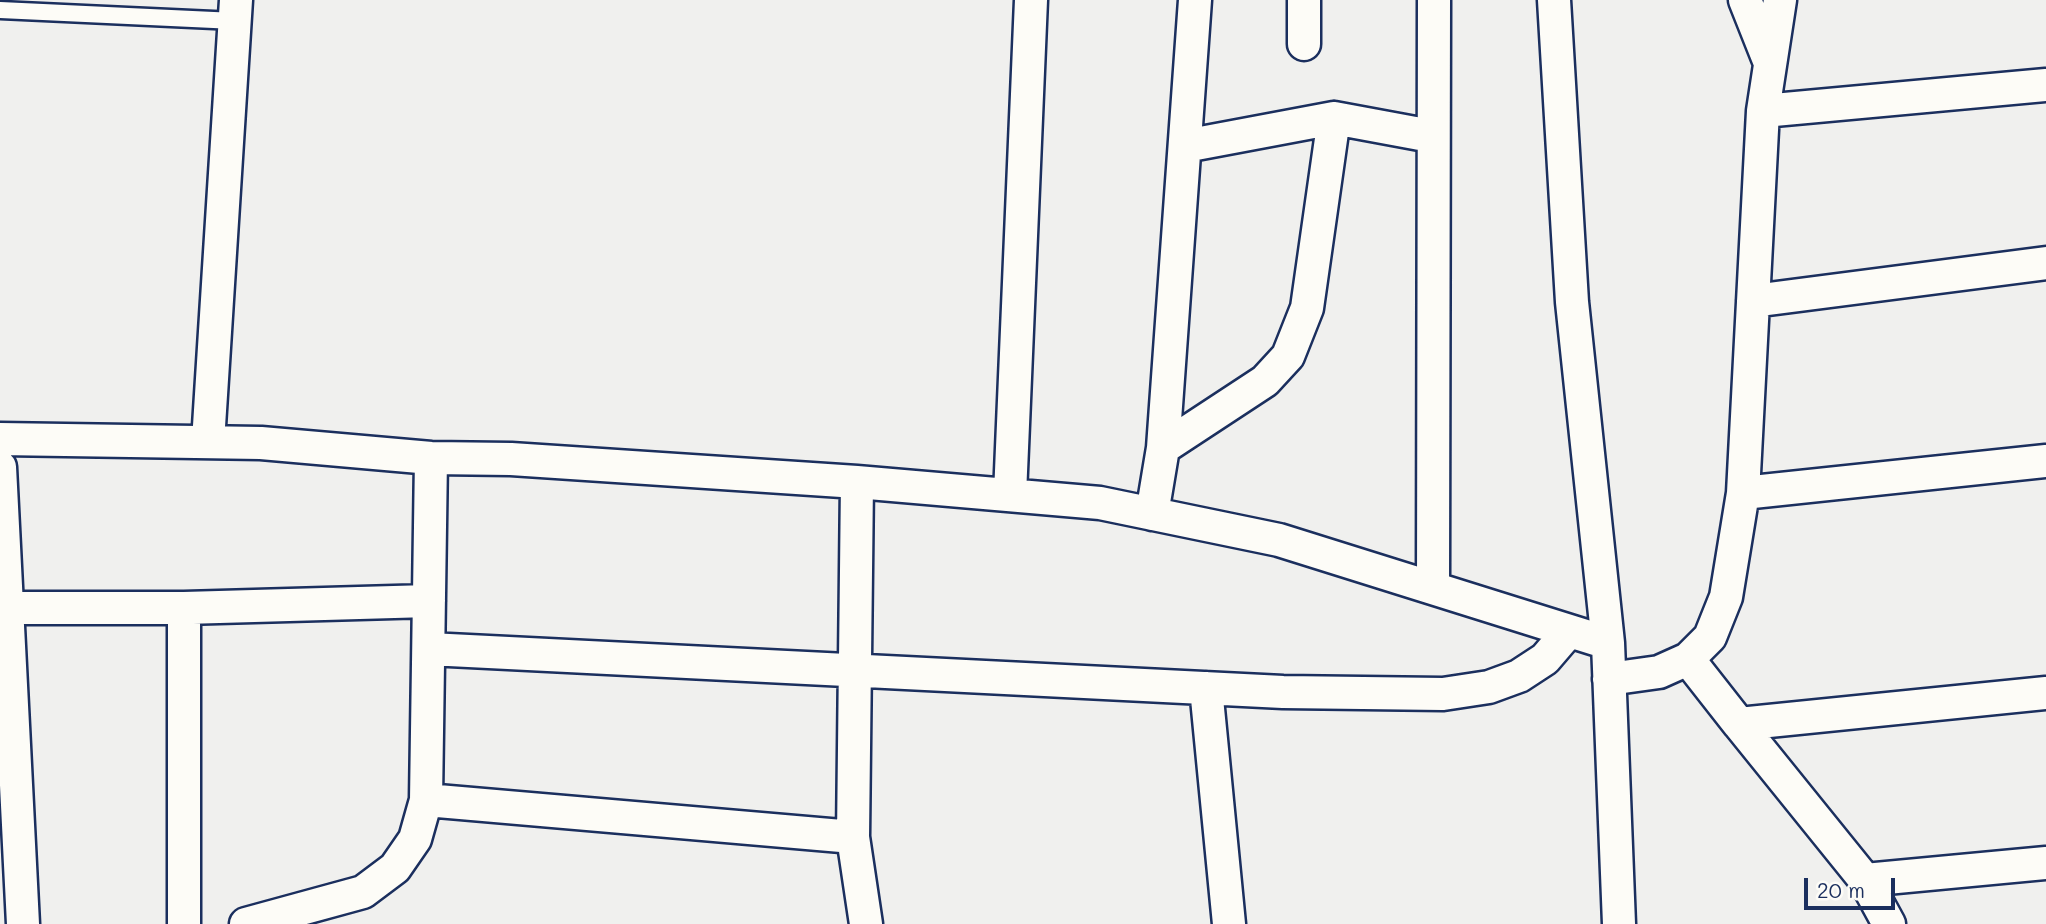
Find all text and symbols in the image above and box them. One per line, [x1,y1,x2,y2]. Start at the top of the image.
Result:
scale bar [1808,864,1899,908]
text: 20 m [1817,876,1865,903]

